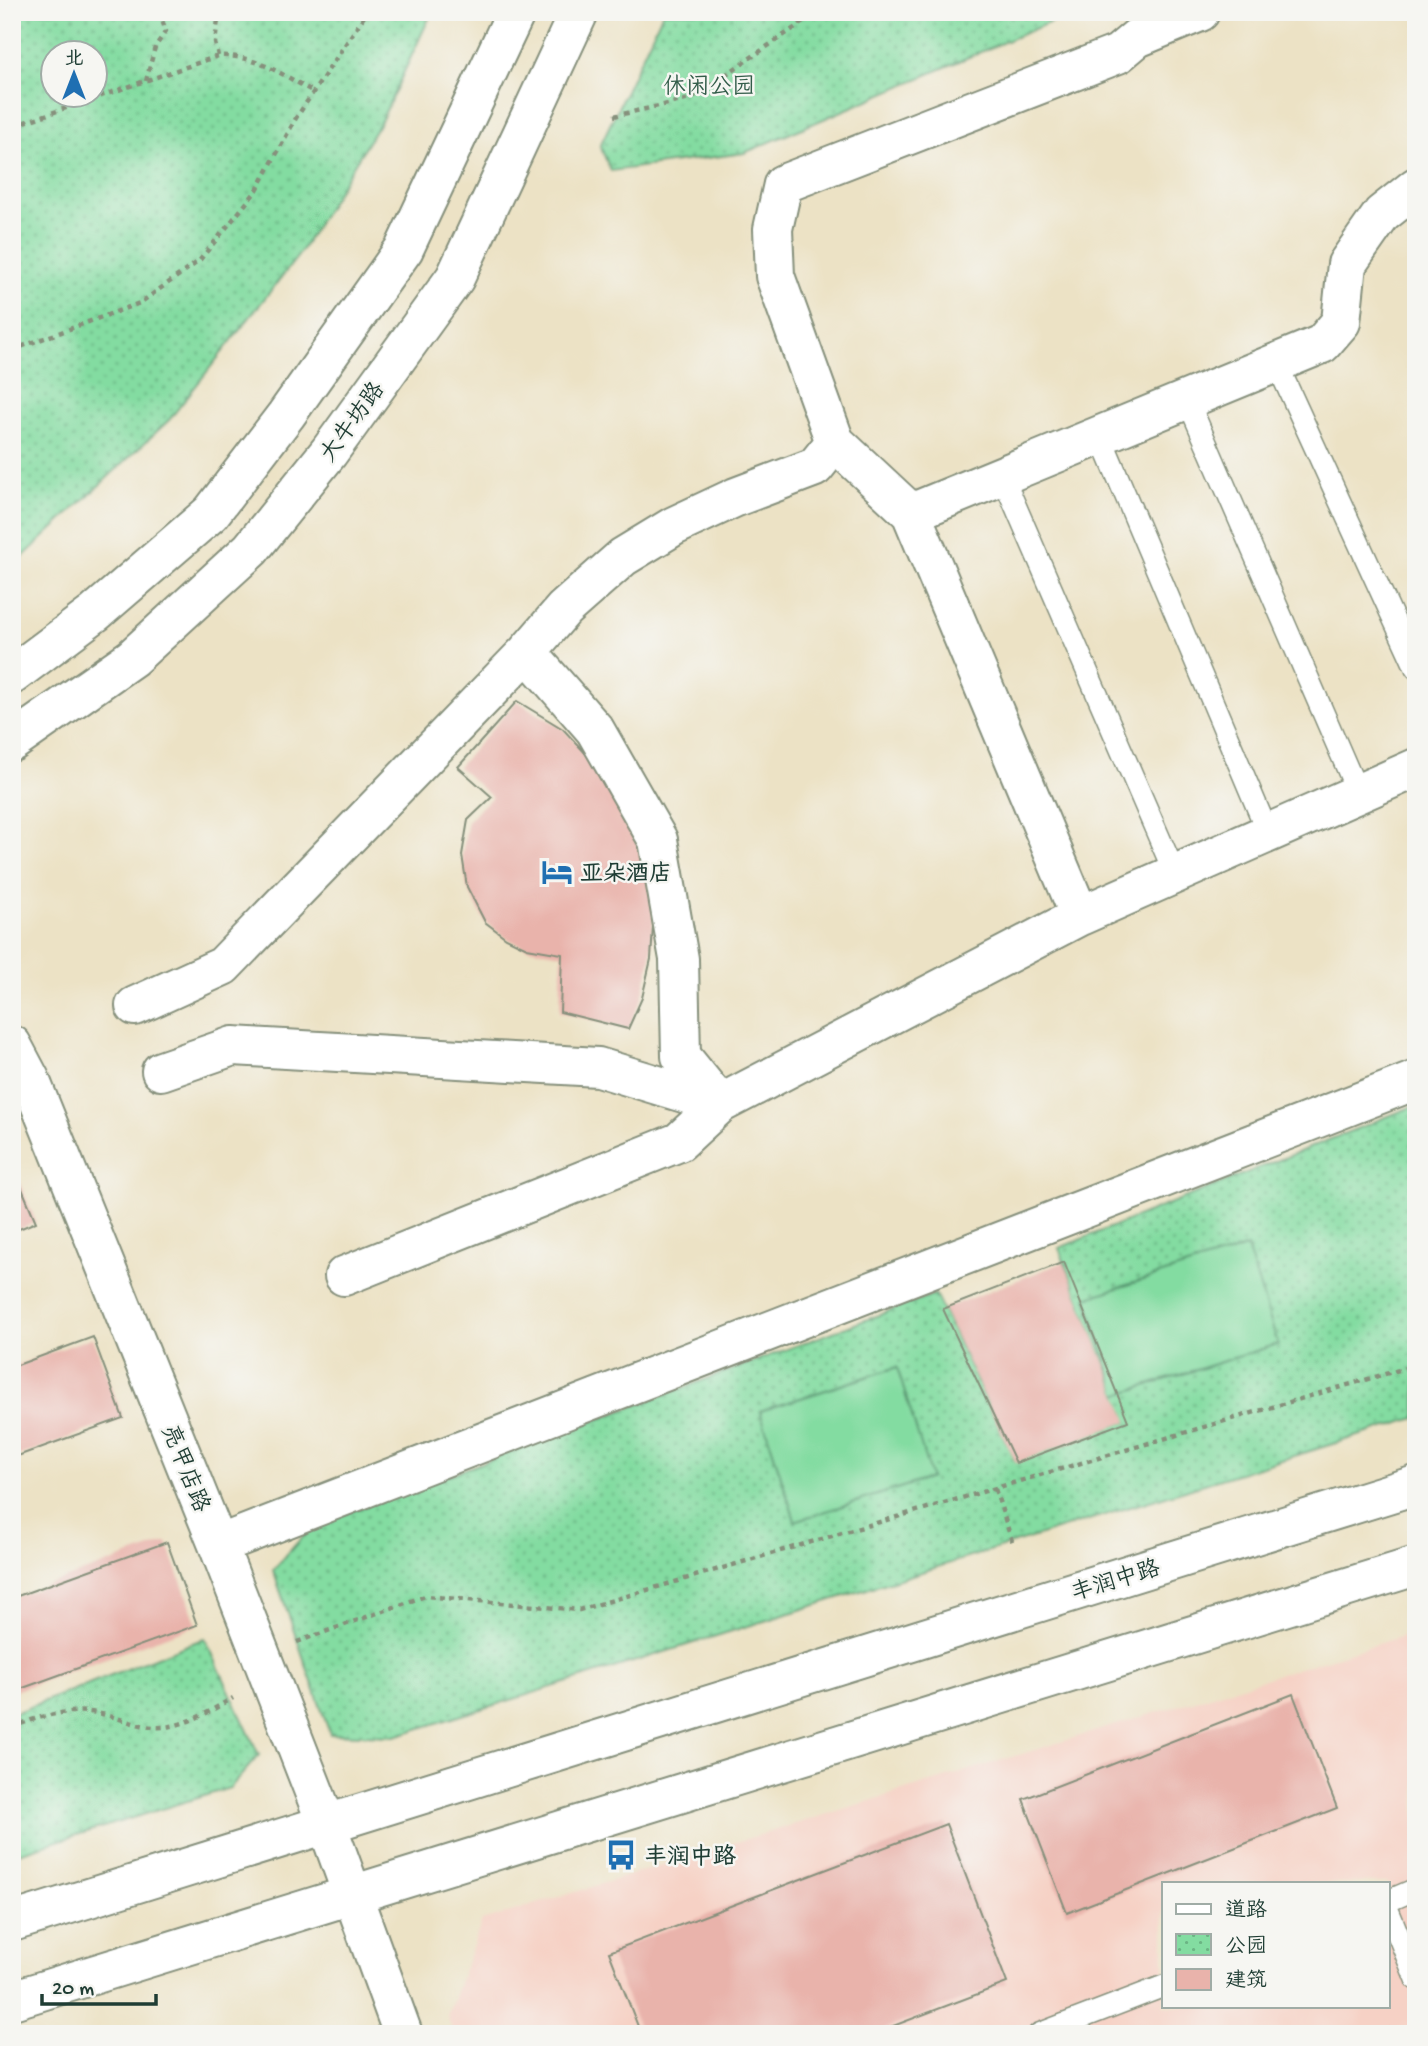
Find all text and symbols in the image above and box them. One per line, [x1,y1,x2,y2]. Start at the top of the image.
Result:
north arrow [38,38,108,108]
text: 北 [64,49,84,72]
park label: 休闲公园 [663,74,755,102]
street label: 大牛坊路 [315,377,392,468]
hotel icon: 亚朵酒店 [540,855,574,889]
place label: 亚朵酒店 [580,861,672,889]
street label: 亮甲店路 [154,1421,214,1517]
street label: 丰润中路 [1068,1555,1164,1609]
bus stop icon: 丰润中路 [604,1838,638,1872]
place label: 丰润中路 [644,1843,736,1872]
legend [1162,1882,1390,2008]
text: 道路 [1225,1898,1267,1925]
text: 公园 [1225,1935,1267,1961]
scale bar [42,1962,156,2006]
text: 建筑 [1225,1969,1267,1995]
text: 20 m [52,1978,94,2003]

